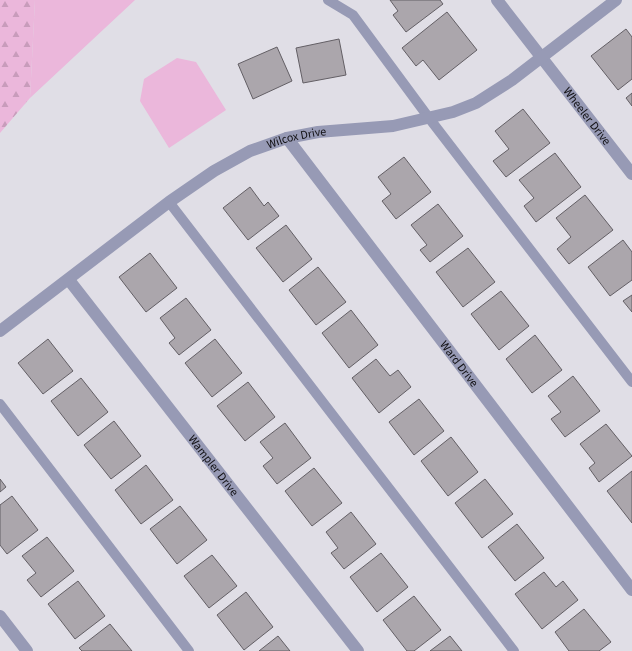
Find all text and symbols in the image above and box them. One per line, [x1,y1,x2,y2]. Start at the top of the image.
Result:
street label: Wheeler Drive [559,83,615,149]
street label: Wilcox Drive [264,123,327,153]
street label: Ward Drive [436,337,483,391]
street label: Wampler Drive [184,431,243,500]

